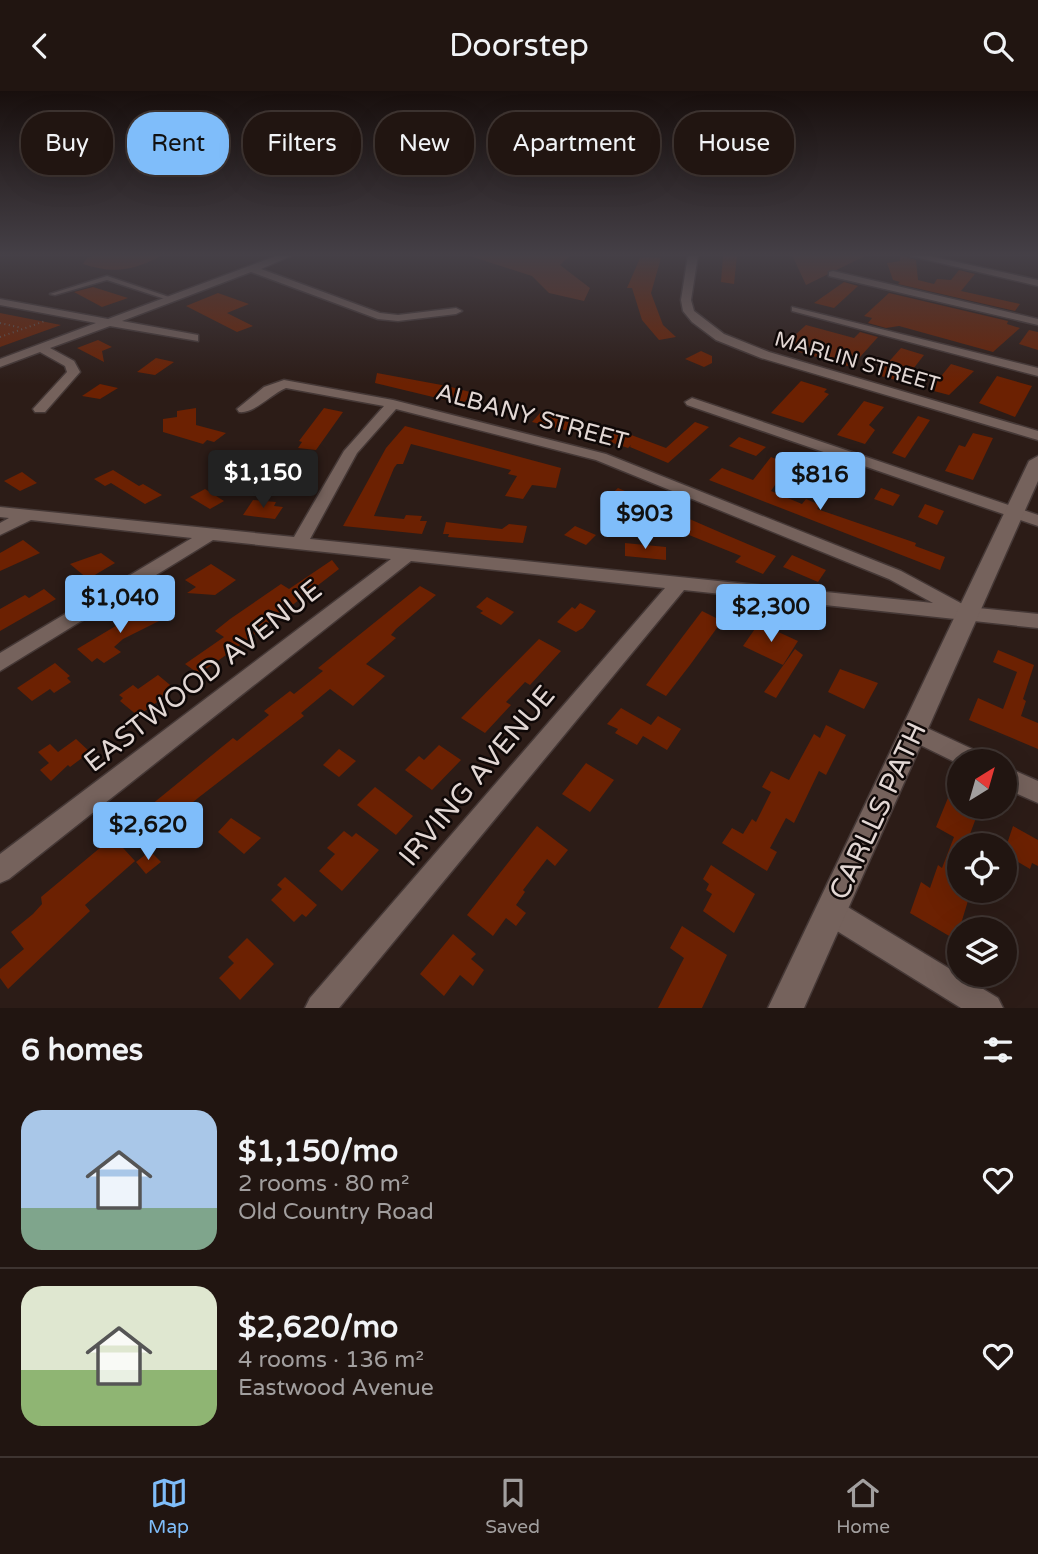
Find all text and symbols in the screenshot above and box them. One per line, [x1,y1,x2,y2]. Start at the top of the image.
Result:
icon: back [21,27,59,65]
text: Doorstep [449,27,589,65]
icon: search [979,27,1017,65]
chip: Buy [21,112,113,175]
chip: Rent [127,112,229,175]
chip: Filters [243,112,361,175]
chip: New [375,112,474,175]
chip: Apartment [488,112,660,175]
chip: House [674,112,794,175]
street label: MARLIN STREET [771,326,943,398]
street label: ALBANY STREET [433,377,632,457]
pin: $1,150 [206,451,320,510]
pin: $816 [779,453,861,512]
text: $1,150 [224,459,302,487]
text: $816 [791,461,849,489]
pin: $903 [604,491,686,551]
text: $903 [616,500,674,528]
street label: EASTWOOD AVENUE [77,573,329,779]
pin: $1,040 [63,575,177,635]
text: $1,040 [81,584,159,612]
pin: $2,300 [714,585,828,644]
text: $2,300 [732,593,810,621]
street label: IRVING AVENUE [392,679,562,873]
street label: CARLLS PATH [822,717,934,905]
north arrow [947,749,1017,819]
map controls [947,749,1017,987]
pin: $2,620 [91,803,205,862]
text: $2,620 [109,811,187,839]
button: locate [947,833,1017,903]
button: layers [947,917,1017,987]
icon: filters [979,1031,1017,1069]
text: 6 homes [21,1032,143,1069]
text: $1,150/mo [238,1133,398,1170]
icon: home [77,1138,161,1222]
icon: heart [979,1161,1017,1199]
text: 2 rooms · 80 m² [238,1170,409,1198]
text: Old Country Road [238,1198,434,1226]
text: $2,620/mo [238,1309,398,1346]
icon: home [77,1314,161,1398]
icon: heart [979,1337,1017,1375]
text: 4 rooms · 136 m² [238,1346,424,1374]
text: Eastwood Avenue [238,1374,434,1402]
tab: Map [148,1474,189,1538]
tab: Saved [485,1474,540,1538]
tab: Home [836,1474,890,1538]

